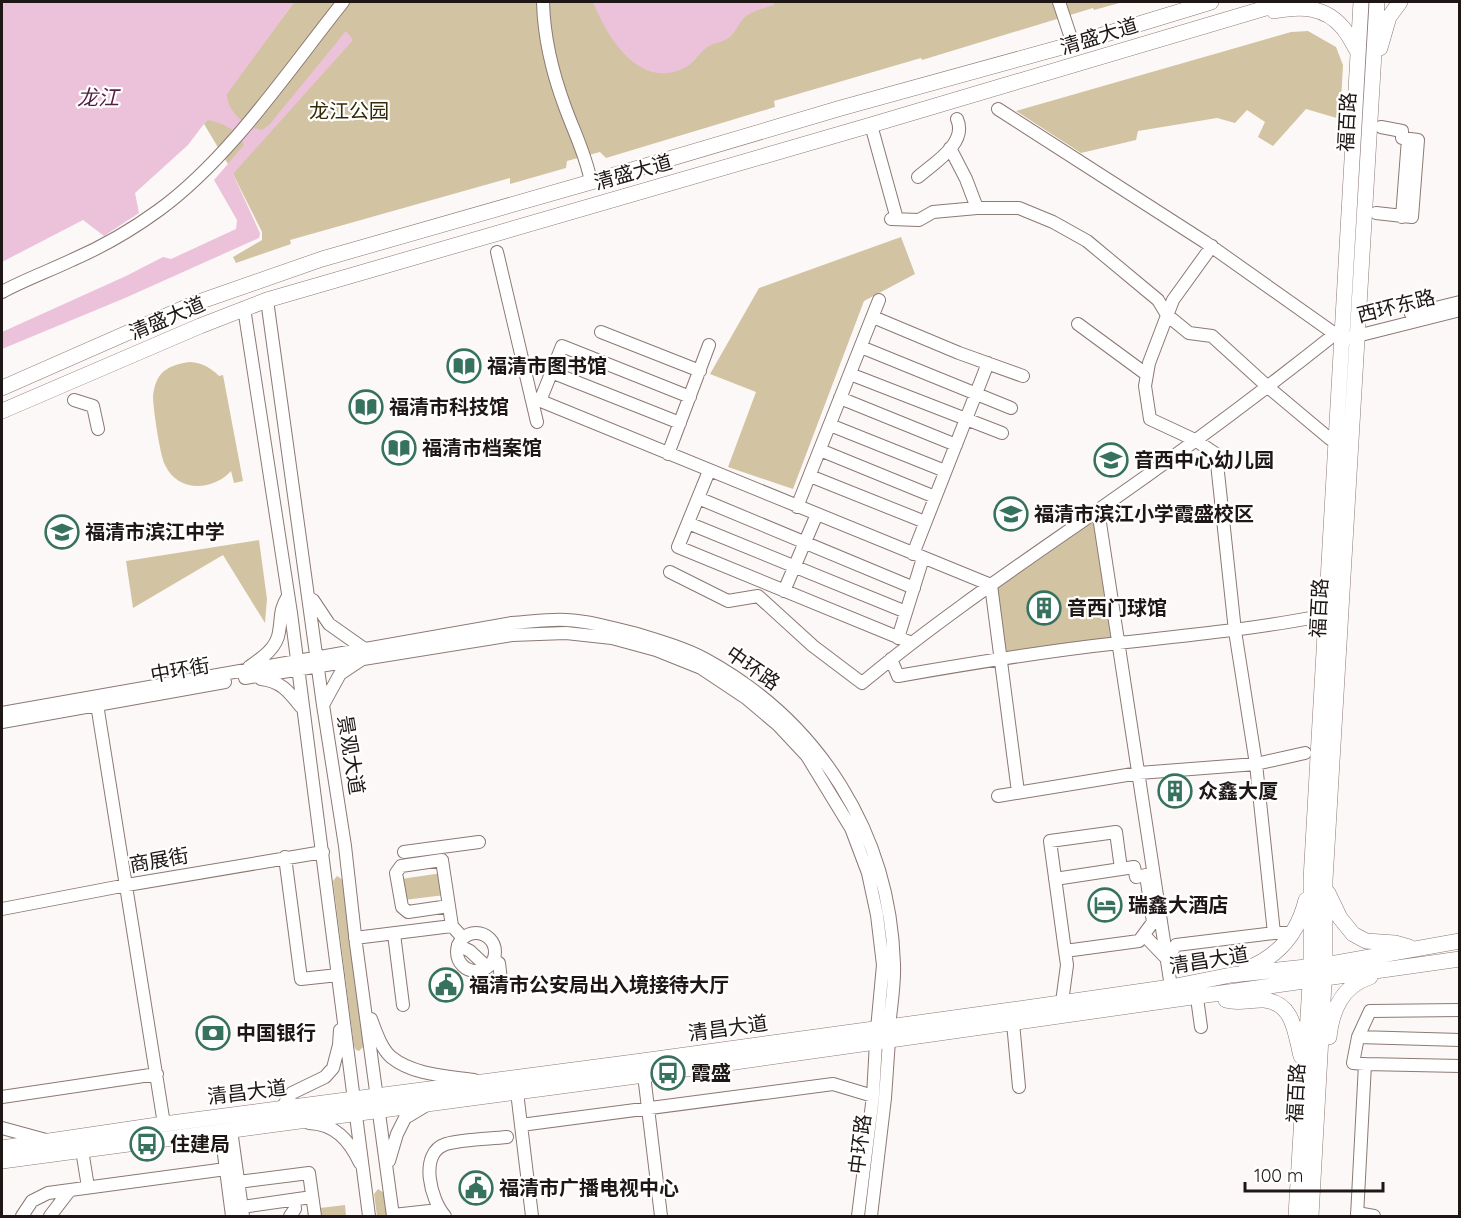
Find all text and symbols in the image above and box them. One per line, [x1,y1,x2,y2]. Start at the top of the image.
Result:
street label: 清盛大道 [1057,12,1141,59]
water label: 龙江 [77,84,121,110]
street label: 福百路 [1332,91,1361,153]
park label: 龙江公园 [309,98,389,123]
street label: 清盛大道 [591,148,675,195]
street label: 西环东路 [1354,284,1438,327]
street label: 清盛大道 [125,290,209,345]
library icon: 福清市图书馆 [446,348,482,384]
place label: 福清市图书馆 [487,353,607,378]
library icon: 福清市科技馆 [348,389,384,425]
place label: 福清市科技馆 [389,394,509,419]
library icon: 福清市档案馆 [381,430,417,466]
place label: 福清市档案馆 [422,435,542,460]
school or university icon: 音西中心幼儿园 [1093,442,1129,478]
place label: 音西中心幼儿园 [1134,447,1274,472]
school or university icon: 福清市滨江小学霞盛校区 [993,496,1029,532]
place label: 福清市滨江小学霞盛校区 [1034,501,1254,526]
school or university icon: 福清市滨江中学 [44,514,80,550]
place label: 福清市滨江中学 [85,519,225,544]
street label: 福百路 [1304,577,1333,639]
building icon: 音西门球馆 [1026,590,1062,626]
place label: 音西门球馆 [1067,595,1167,620]
street label: 中环路 [722,640,785,695]
street label: 中环街 [148,652,212,687]
street label: 景观大道 [333,713,370,796]
building icon: 众鑫大厦 [1157,773,1193,809]
place label: 众鑫大厦 [1198,778,1278,803]
street label: 商展街 [127,842,191,877]
hotel icon: 瑞鑫大酒店 [1087,887,1123,923]
place label: 瑞鑫大酒店 [1128,892,1228,917]
street label: 清昌大道 [1167,941,1250,978]
public building icon: 福清市公安局出入境接待大厅 [428,967,464,1003]
place label: 福清市公安局出入境接待大厅 [469,972,729,997]
street label: 清昌大道 [687,1010,769,1045]
bank icon: 中国银行 [195,1015,231,1051]
place label: 中国银行 [236,1020,316,1045]
bus stop icon: 霞盛 [650,1055,686,1091]
place label: 霞盛 [691,1060,731,1085]
street label: 福百路 [1281,1062,1310,1124]
street label: 清昌大道 [206,1074,288,1109]
street label: 中环路 [843,1113,876,1175]
bus stop icon: 住建局 [129,1126,165,1162]
place label: 住建局 [170,1131,230,1156]
scale bar [1245,1155,1383,1193]
text: 100 m [1254,1164,1303,1187]
public building icon: 福清市广播电视中心 [458,1170,494,1206]
place label: 福清市广播电视中心 [499,1175,679,1200]

